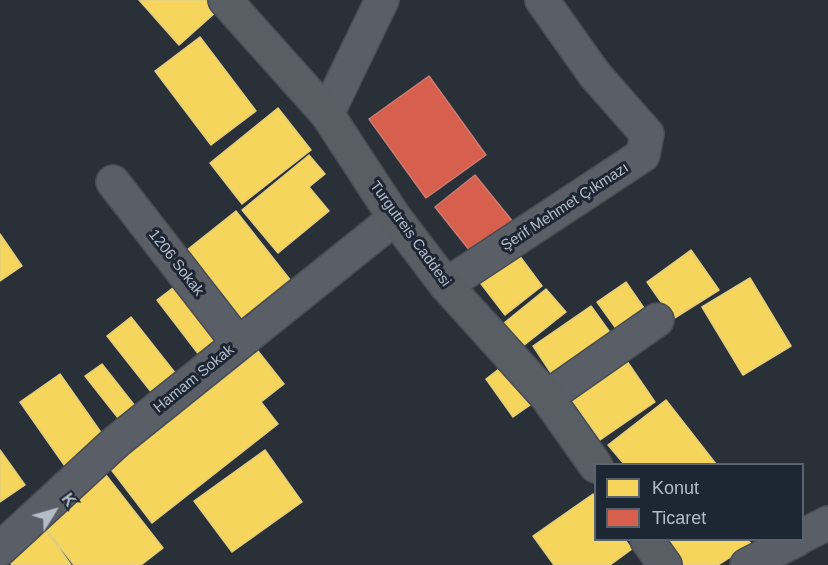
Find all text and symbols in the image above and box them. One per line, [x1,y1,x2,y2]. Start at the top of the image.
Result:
street label: Şerif Mehmet Çıkmazı [498,159,632,255]
street label: Turgutreis Caddesi [366,178,454,290]
street label: 1206 Sokak [145,226,207,300]
street label: Hamam Sokak [150,341,238,417]
legend [594,463,804,541]
text: Konut [652,478,699,498]
north arrow [24,481,84,541]
text: K [59,490,79,510]
text: Ticaret [652,508,706,528]

